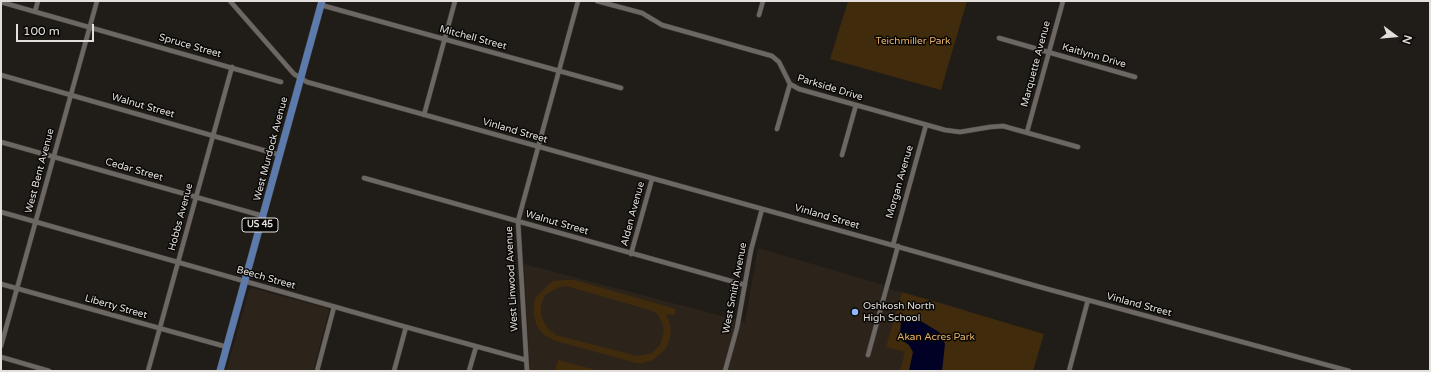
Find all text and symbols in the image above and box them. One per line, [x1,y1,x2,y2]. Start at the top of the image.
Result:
scale bar [18,16,96,42]
north arrow [1375,16,1415,56]
street label: Marquette Avenue [1019,20,1053,108]
street label: Mitchell Street [438,23,508,53]
text: 100 m [23,24,60,38]
street label: Spruce Street [157,31,223,61]
text: N [1400,33,1414,45]
park label: Teichmiller Park [875,35,951,47]
street label: Kaitlynn Drive [1061,41,1127,71]
street label: Parkside Drive [796,72,864,104]
street label: Walnut Street [110,91,176,121]
street label: West Murdock Avenue [251,96,291,202]
street label: Vinland Street [481,116,549,146]
street label: West Bent Avenue [23,127,57,215]
street label: Morgan Avenue [884,144,916,220]
street label: Cedar Street [104,156,164,184]
street label: Alden Avenue [619,180,647,248]
street label: Hobbs Avenue [166,182,196,252]
street label: Vinland Street [793,202,861,232]
street label: Walnut Street [524,208,590,238]
road number: US 45 [242,218,278,232]
street label: West Linwood Avenue [503,226,521,332]
street label: West Smith Avenue [720,241,750,335]
street label: Beech Street [235,264,297,292]
street label: Vinland Street [1105,291,1173,319]
street label: Liberty Street [83,292,149,322]
place label: Oshkosh North High School [863,300,935,324]
marker: Oshkosh North High School [850,307,860,317]
park label: Akan Acres Park [897,331,975,343]

